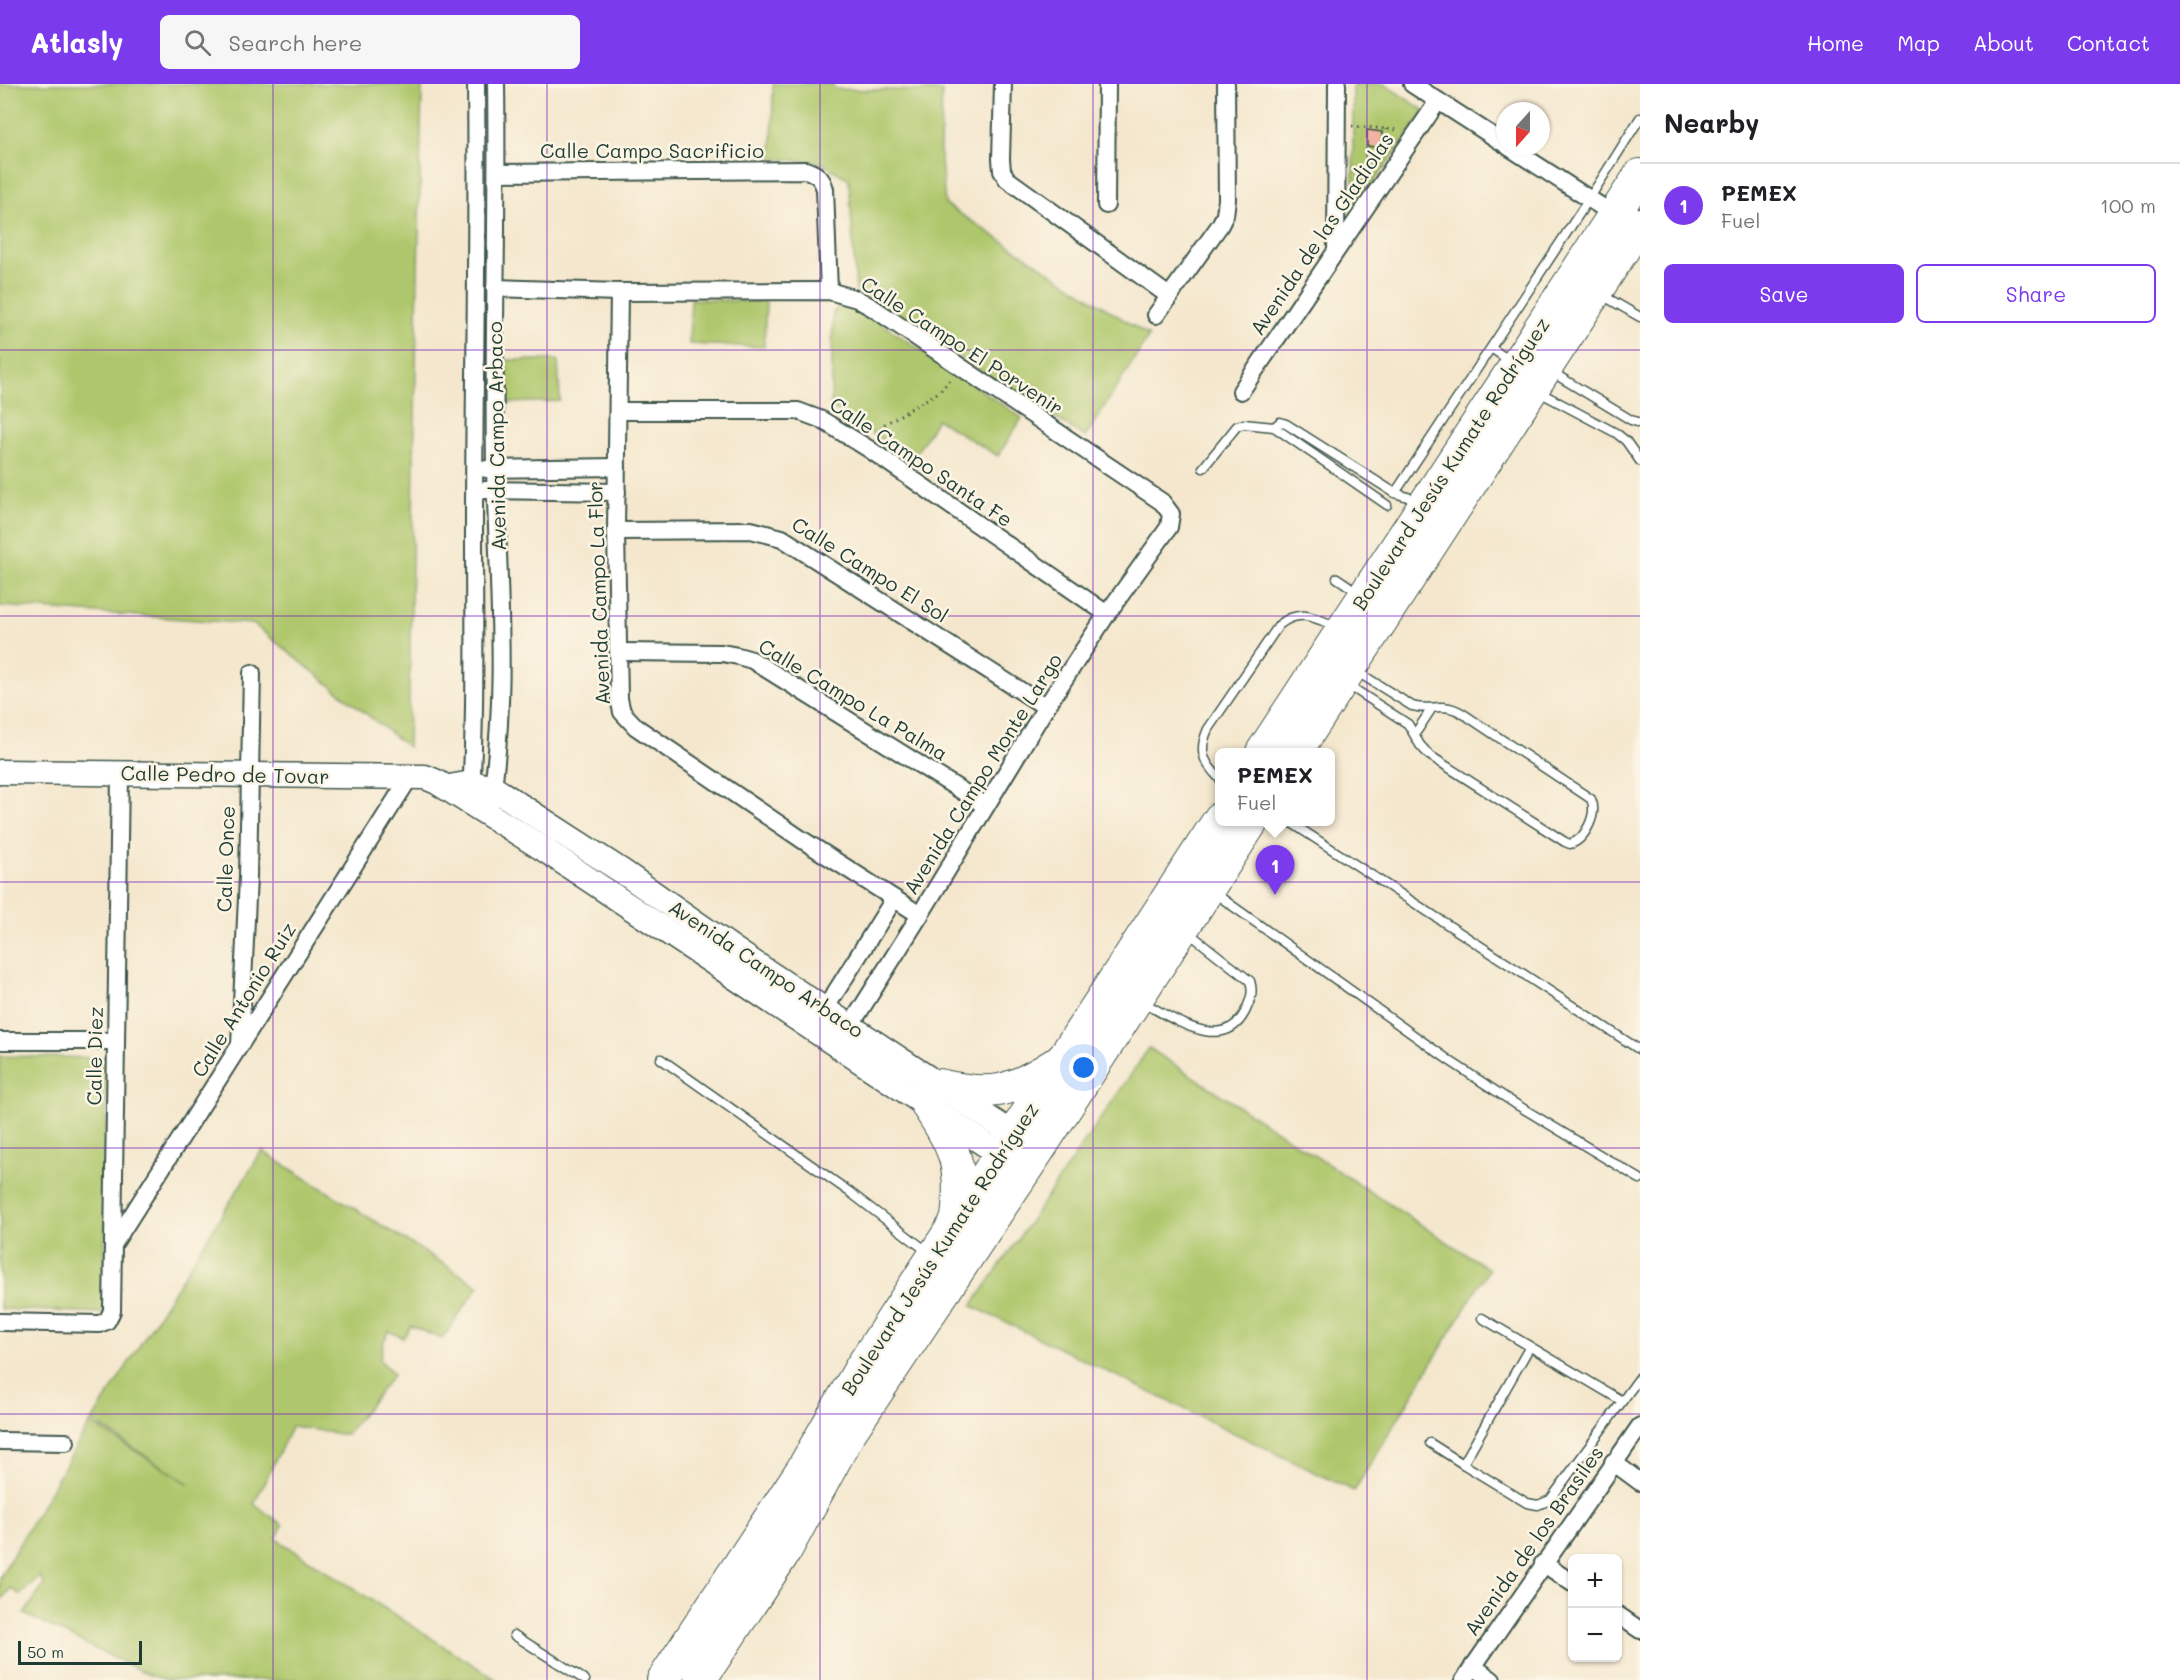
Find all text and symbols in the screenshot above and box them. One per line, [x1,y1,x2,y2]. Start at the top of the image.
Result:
search box [160,15,580,69]
text: Atlasly [30,24,124,60]
icon: search [181,26,214,59]
text: Search here [229,28,362,57]
text: Home [1807,29,1864,56]
text: Map [1897,29,1940,56]
text: About [1973,29,2034,56]
text: Contact [2067,29,2150,56]
north arrow [1496,102,1550,156]
text: Nearby [1664,106,1759,140]
street label: Avenida de las Gladiolas [1244,127,1399,340]
street label: Calle Campo Sacrificio [540,137,764,163]
text: PEMEX [1721,178,1797,207]
text: 1 [1679,192,1688,218]
text: 100 m [2100,192,2156,218]
text: Fuel [1721,207,1761,233]
button: Save [1664,264,1904,323]
button: Share [1916,264,2156,323]
street label: Calle Campo El Porvenir [856,270,1069,420]
street label: Boulevard Jesús Kumate Rodríguez [1346,312,1555,615]
street label: Avenida Campo Arbaco [481,321,511,551]
street label: Calle Campo Santa Fe [825,390,1018,532]
street label: Avenida Campo La Flor [581,480,615,706]
street label: Calle Campo El Sol [787,510,954,628]
street label: Calle Campo La Palma [754,632,953,766]
street label: Avenida Campo Monte Largo [897,648,1067,899]
popup [1215,748,1335,826]
street label: Calle Pedro de Tovar [120,759,330,789]
text: PEMEX [1237,760,1313,789]
text: Fuel [1237,789,1277,815]
street label: Calle Once [210,805,240,913]
pin: 1 [1256,846,1294,895]
street label: Avenida Campo Arbaco [664,893,869,1043]
street label: Calle Antonio Ruiz [185,917,301,1082]
street label: Calle Diez [80,1006,108,1106]
your location [1069,1053,1098,1082]
street label: Boulevard Jesús Kumate Rodríguez [835,1097,1044,1400]
street label: Avenida de los Brasiles [1458,1440,1609,1640]
map controls [1568,1554,1622,1662]
button: + [1568,1554,1622,1608]
button: − [1568,1608,1622,1662]
scale bar [18,1638,142,1666]
text: 50 m [27,1641,64,1662]

